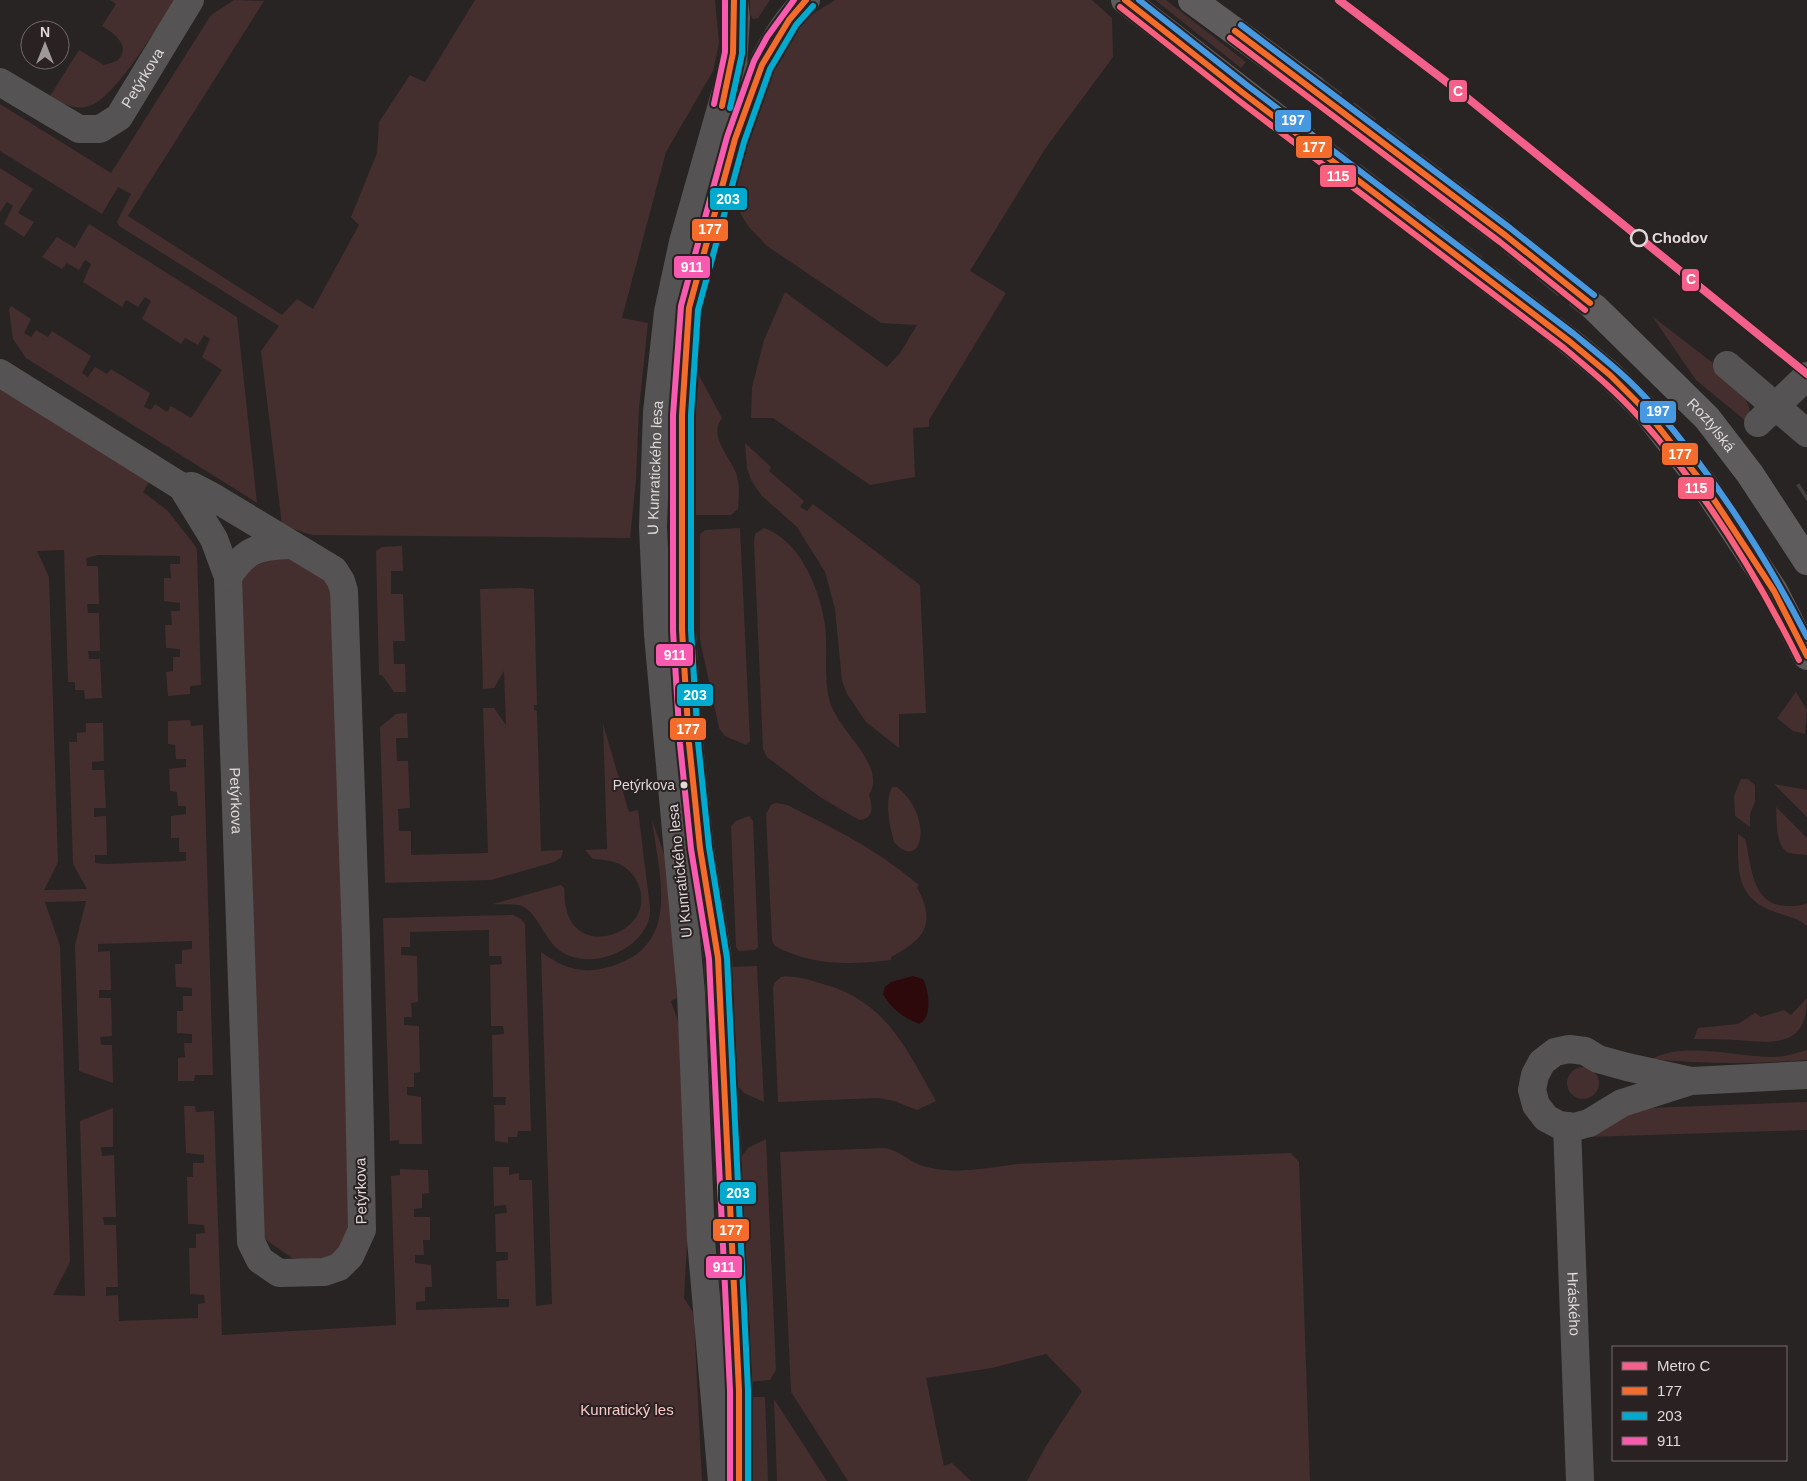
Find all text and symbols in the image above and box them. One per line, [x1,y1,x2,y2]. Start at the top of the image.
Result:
north arrow [20,20,70,70]
text: N [40,24,50,40]
street label: Petýrkova [118,44,167,111]
line badge: C [1448,79,1468,103]
text: C [1453,83,1463,99]
line badge: 197 [1274,109,1312,133]
text: 197 [1281,112,1305,128]
line badge: 177 [1295,135,1333,159]
text: 177 [1302,139,1326,155]
line badge: 115 [1319,164,1357,188]
text: 115 [1327,168,1350,184]
line badge: 203 [709,187,748,211]
text: 203 [716,191,740,207]
line badge: 177 [691,218,729,242]
text: 177 [698,221,722,237]
marker: Chodov [1630,229,1648,247]
place label: Chodov [1652,229,1708,246]
line badge: 911 [673,255,711,279]
text: 911 [681,259,704,275]
line badge: C [1681,268,1700,292]
text: C [1686,271,1696,287]
street label: Roztylská [1684,394,1739,456]
street label: U Kunratického lesa [644,399,666,535]
line badge: 197 [1639,400,1677,424]
text: 197 [1646,403,1670,419]
line badge: 177 [1661,442,1699,466]
text: 177 [1668,446,1692,462]
line badge: 115 [1677,476,1715,500]
text: 115 [1685,480,1708,496]
line badge: 911 [655,643,694,667]
text: 911 [664,647,687,663]
line badge: 203 [676,683,714,707]
text: 203 [683,687,707,703]
line badge: 177 [669,717,707,741]
text: 177 [676,721,700,737]
street label: Petýrkova [227,767,246,835]
place label: Petýrkova [613,777,675,793]
marker: Petýrkova [679,780,689,790]
street label: U Kunratického lesa [664,803,695,939]
street label: Petýrkova [351,1157,370,1225]
line badge: 203 [719,1181,757,1205]
text: 203 [726,1185,750,1201]
line badge: 177 [712,1218,750,1242]
text: 177 [719,1222,743,1238]
line badge: 911 [705,1255,743,1279]
text: 911 [713,1259,736,1275]
street label: Hráského [1564,1271,1584,1336]
legend [1612,1346,1787,1461]
text: Metro C [1657,1357,1711,1374]
text: 177 [1657,1382,1682,1399]
park label: Kunratický les [580,1401,674,1418]
text: 203 [1657,1407,1682,1424]
text: 911 [1657,1432,1681,1449]

